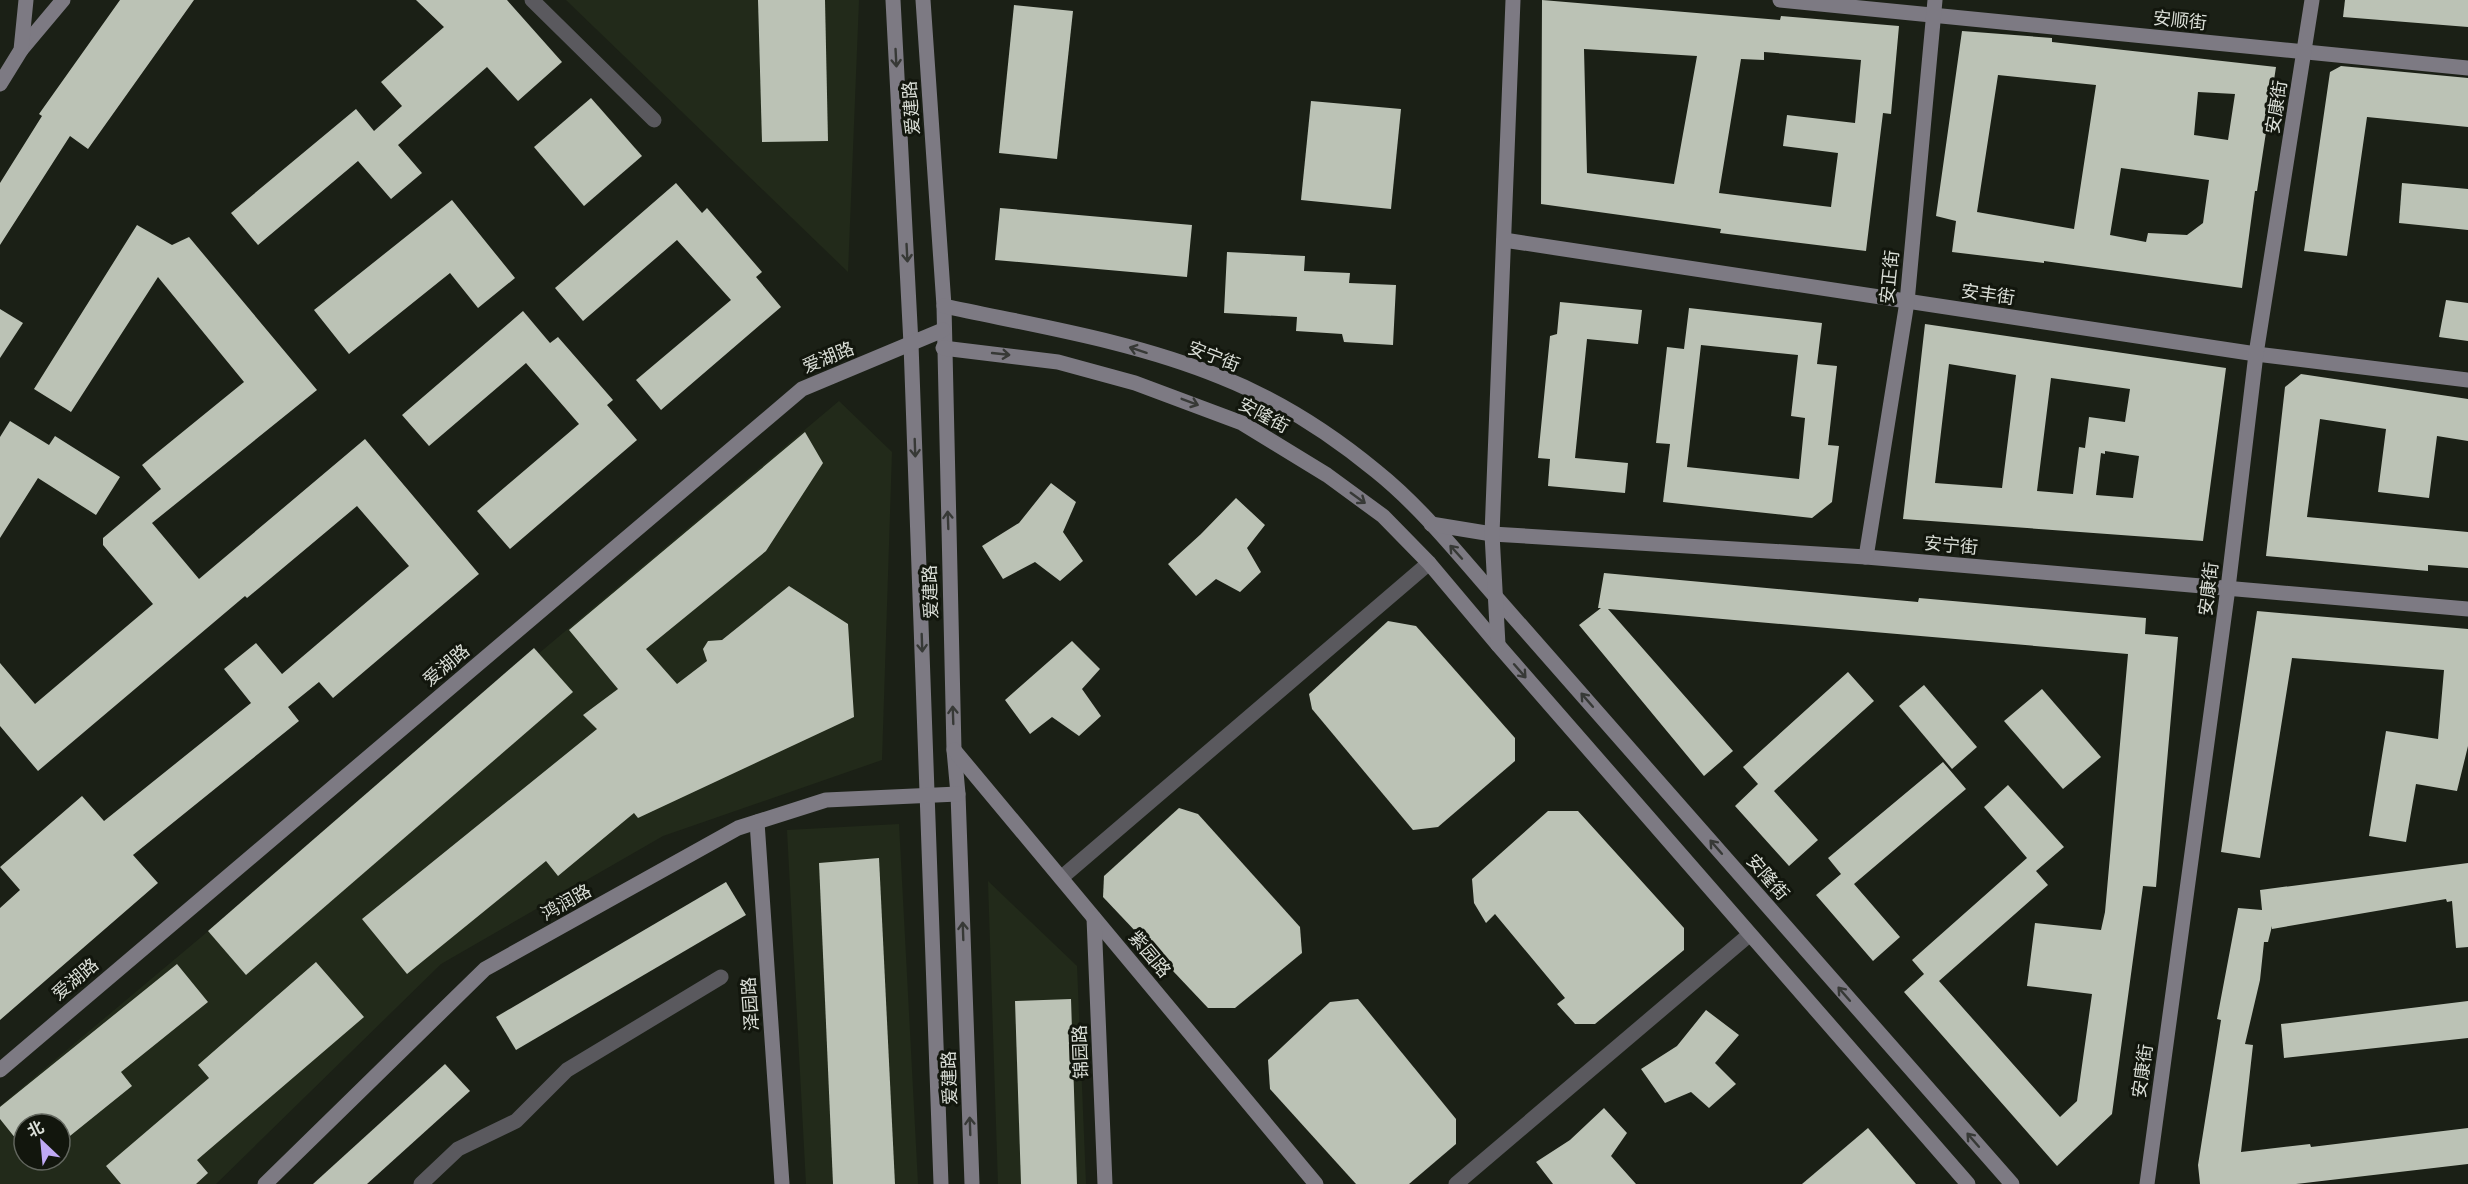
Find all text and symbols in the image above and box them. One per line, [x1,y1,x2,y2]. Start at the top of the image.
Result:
street label: 安顺街 [2152,7,2208,33]
one-way arrow [891,48,902,68]
street label: 安康街 [2261,79,2291,135]
street label: 爱建路 [899,80,923,136]
one-way arrow [901,243,912,263]
street label: 安正街 [1876,249,1902,305]
street label: 安丰街 [1960,280,2016,308]
street label: 爱湖路 [799,337,857,377]
street label: 安宁街 [1185,337,1243,375]
one-way arrow [1129,343,1148,354]
one-way arrow [991,349,1011,360]
street label: 安隆街 [1235,393,1293,437]
one-way arrow [1180,398,1198,409]
one-way arrow [909,437,921,457]
one-way arrow [1350,492,1366,505]
one-way arrow [942,511,953,531]
street label: 安宁街 [1923,532,1979,558]
one-way arrow [1449,545,1463,560]
street label: 安康街 [2194,561,2222,617]
street label: 爱建路 [919,565,941,619]
one-way arrow [916,632,927,652]
street label: 爱湖路 [419,640,473,690]
one-way arrow [1513,663,1527,678]
one-way arrow [1580,693,1594,708]
one-way arrow [947,705,959,725]
one-way arrow [1709,840,1723,855]
street label: 安隆街 [1742,850,1794,904]
street label: 鸿润路 [537,880,595,924]
one-way arrow [957,921,969,941]
street label: 紫园路 [1125,927,1175,981]
street label: 爱湖路 [48,954,102,1004]
street label: 泽园路 [738,976,762,1032]
one-way arrow [1838,986,1852,1002]
street label: 锦园路 [1069,1025,1091,1079]
street label: 安康街 [2128,1043,2156,1099]
street label: 爱建路 [938,1051,960,1105]
north arrow [12,1112,72,1172]
one-way arrow [965,1116,976,1136]
text: 北 [24,1117,47,1141]
one-way arrow [1966,1133,1980,1148]

